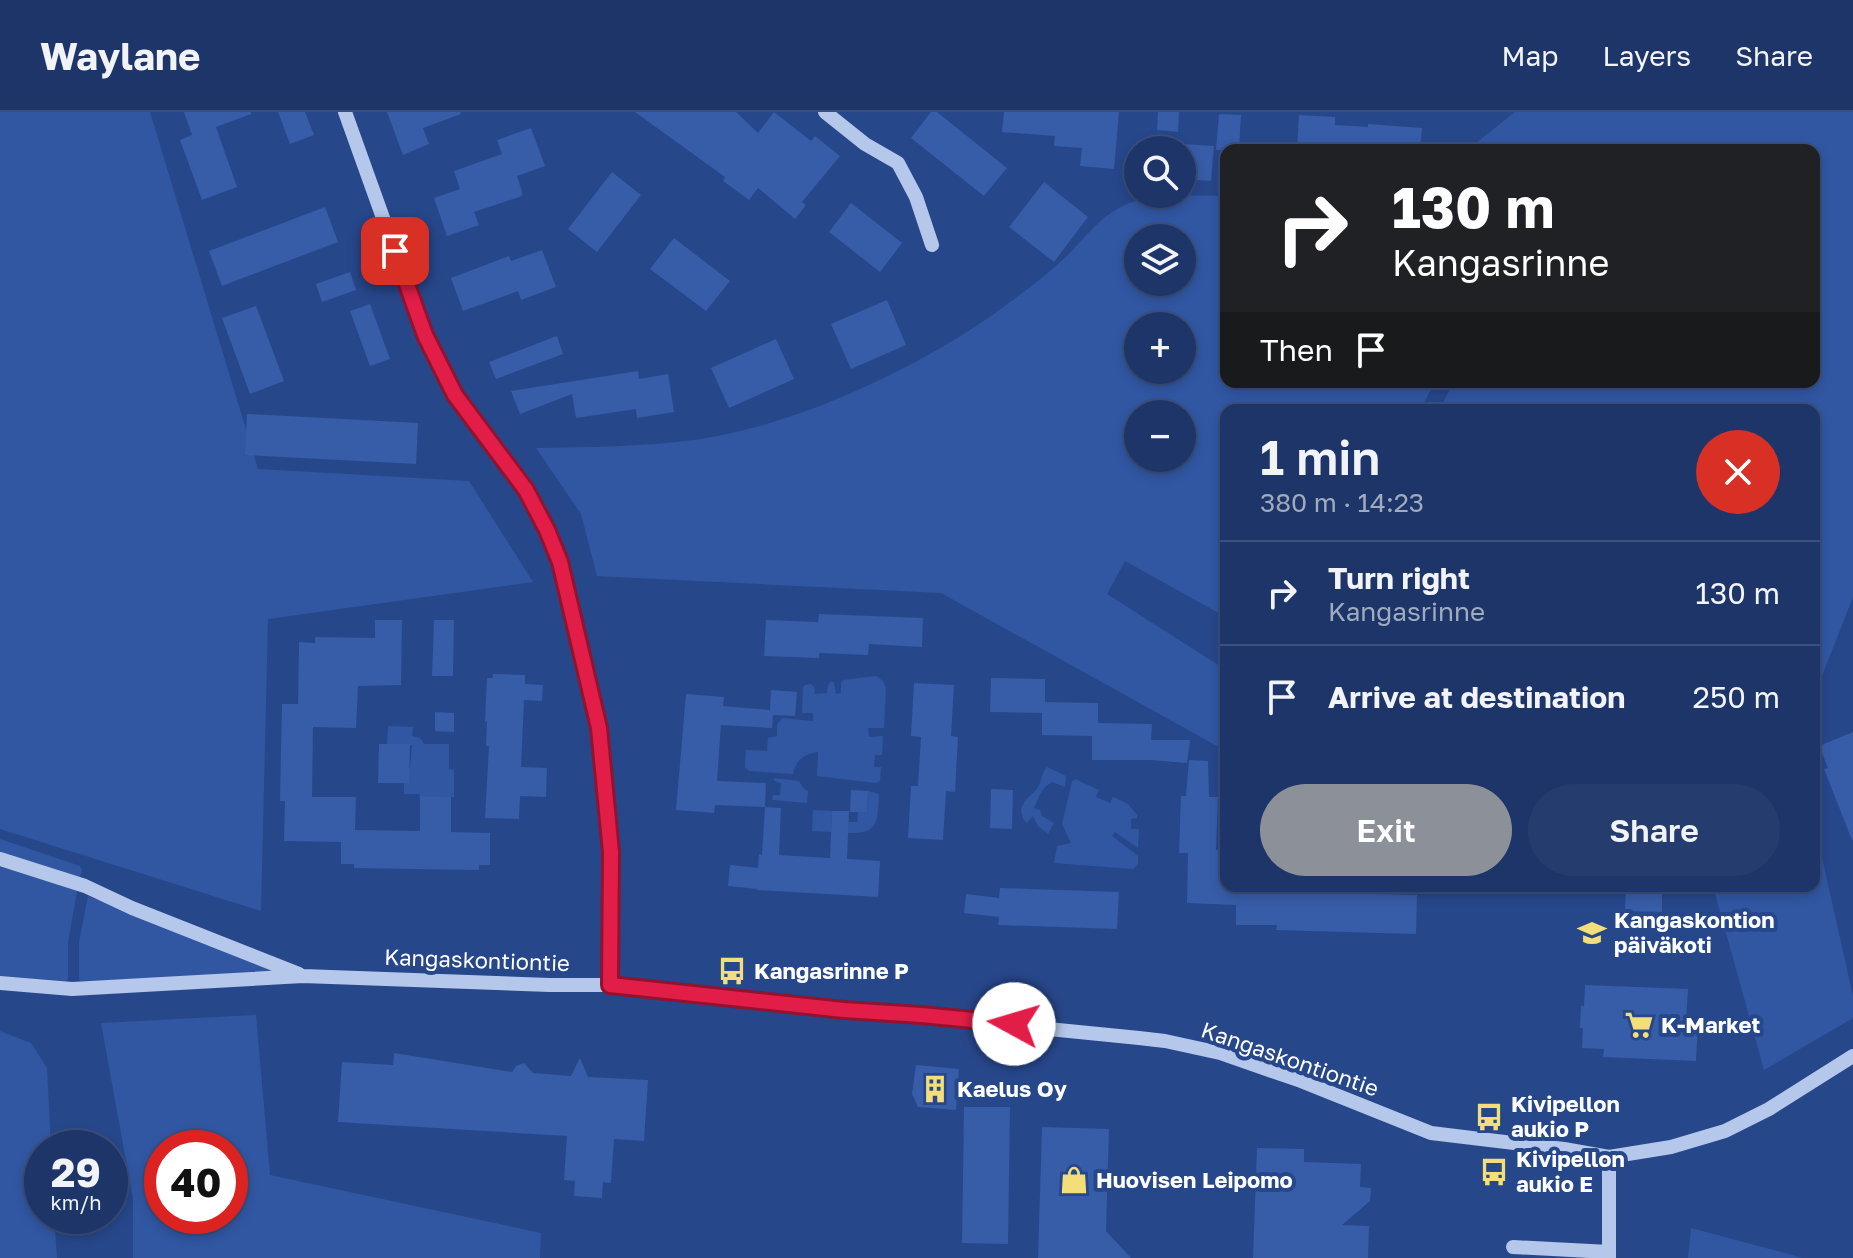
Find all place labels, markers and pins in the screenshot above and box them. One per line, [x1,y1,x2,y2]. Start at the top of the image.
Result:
pin [361,217,429,285]
place label: Kangaskontion päiväkoti [1614,906,1775,958]
school or university icon: Kangaskontion päiväkoti [1577,918,1607,948]
bus stop icon: Kangasrinne P [717,956,747,986]
place label: Kangasrinne P [754,957,909,984]
supermarket icon: K-Market [1624,1010,1654,1040]
place label: K-Market [1661,1011,1760,1038]
building icon: Kaelus Oy [920,1074,950,1104]
place label: Kaelus Oy [957,1075,1067,1102]
place label: Kivipellon aukio P [1511,1090,1620,1142]
bus stop icon: Kivipellon aukio P [1474,1102,1504,1132]
place label: Kivipellon aukio E [1516,1145,1625,1197]
bus stop icon: Kivipellon aukio E [1479,1157,1509,1187]
shop icon: Huovisen Leipomo [1059,1165,1089,1195]
place label: Huovisen Leipomo [1096,1166,1293,1193]

